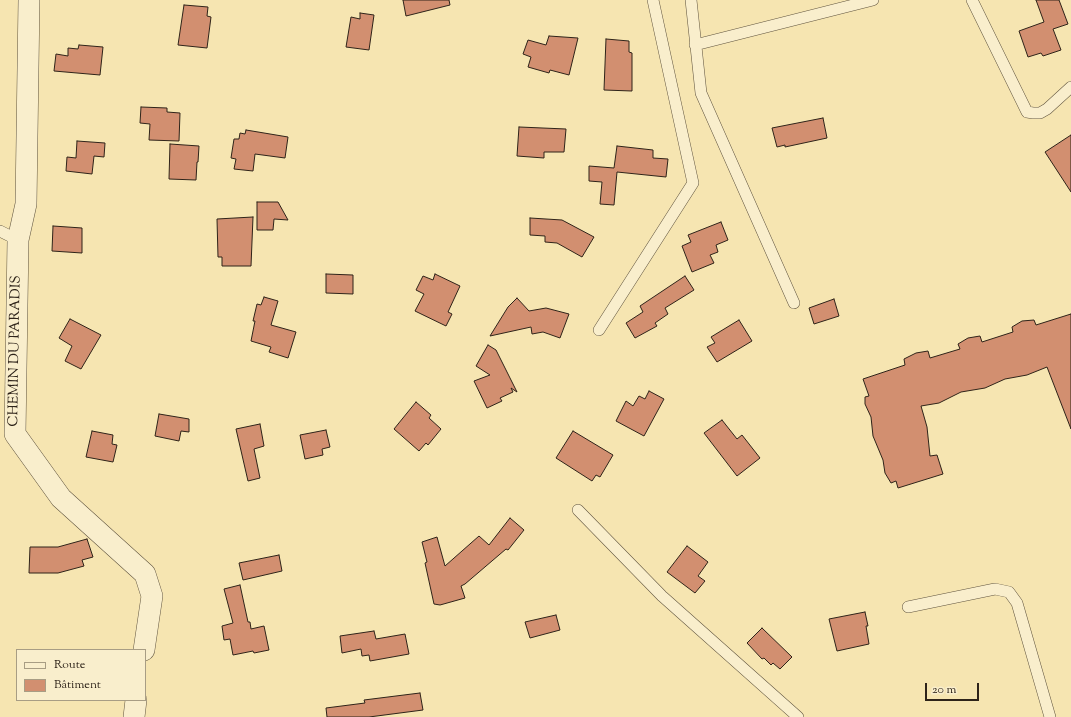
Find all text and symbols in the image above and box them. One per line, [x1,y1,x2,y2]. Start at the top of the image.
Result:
street label: CHEMIN DU PARADIS [6,275,26,427]
legend [16,649,146,701]
text: Route [54,656,85,674]
scale bar [927,675,981,701]
text: Bâtiment [54,676,101,694]
text: 20 m [932,681,956,699]

